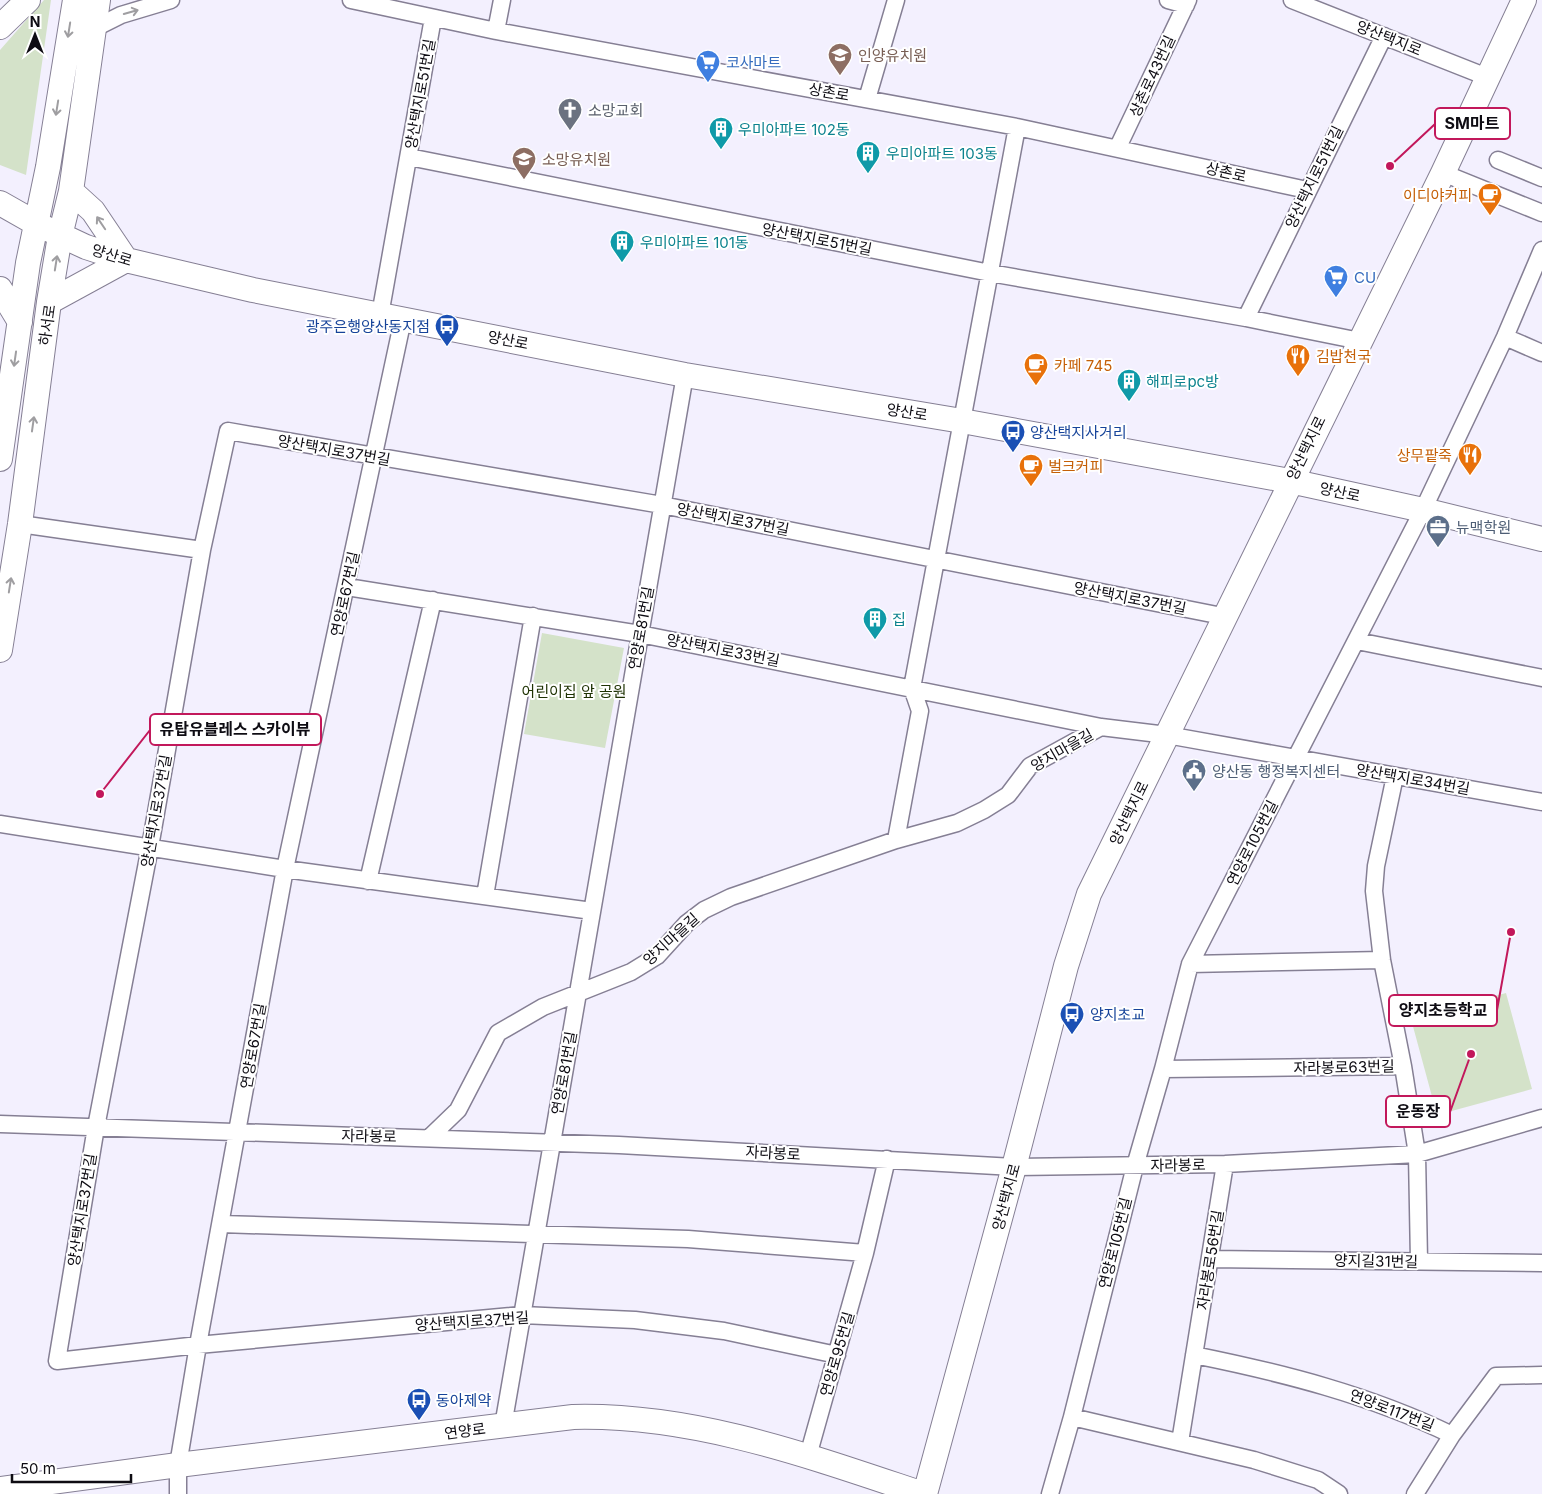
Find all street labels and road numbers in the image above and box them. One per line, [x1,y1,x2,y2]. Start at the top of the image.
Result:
street label: 양산택지로 [1353,16,1425,60]
street label: 상촌로43번길 [1125,32,1179,120]
street label: 양산택지로51번길 [401,37,439,151]
street label: 상촌로 [807,79,851,105]
street label: 양산택지로51번길 [1281,123,1347,231]
street label: 상촌로 [1204,158,1248,186]
street label: 양산택지로51번길 [760,219,874,259]
street label: 양산로 [89,240,135,270]
street label: 하서로 [35,303,59,347]
street label: 양산로 [486,327,530,353]
street label: 양산로 [885,399,929,425]
street label: 양산택지로 [1282,413,1330,483]
street label: 양산택지로37번길 [276,431,392,469]
street label: 양산로 [1318,478,1362,506]
street label: 양산택지로37번길 [675,499,791,539]
street label: 연양로67번길 [327,550,363,638]
street label: 양산택지로37번길 [1072,578,1188,618]
street label: 연양로81번길 [624,585,658,671]
street label: 양산택지로33번길 [665,630,781,670]
street label: 양지마을길 [1027,725,1097,775]
street label: 양산택지로37번길 [137,753,175,869]
street label: 양산택지로34번길 [1354,760,1472,798]
street label: 양산택지로 [1105,778,1153,848]
street label: 연양로105번길 [1222,797,1282,889]
street label: 양지마을길 [639,909,703,969]
street label: 연양로67번길 [236,1002,270,1090]
street label: 연양로81번길 [547,1030,581,1116]
street label: 자라봉로63번길 [1293,1057,1395,1077]
street label: 자라봉로 [341,1126,397,1146]
street label: 자라봉로 [745,1142,801,1164]
street label: 양산택지로37번길 [64,1152,100,1268]
street label: 자라봉로 [1150,1155,1206,1175]
street label: 양산택지로 [988,1161,1024,1233]
street label: 연양로105번길 [1094,1195,1136,1291]
street label: 자라봉로56번길 [1193,1209,1227,1311]
street label: 양지길31번길 [1334,1251,1418,1271]
street label: 양산택지로37번길 [414,1308,530,1334]
street label: 연양로95번길 [816,1309,858,1399]
street label: 연양로117번길 [1347,1385,1437,1435]
street label: 연양로 [443,1419,487,1443]

